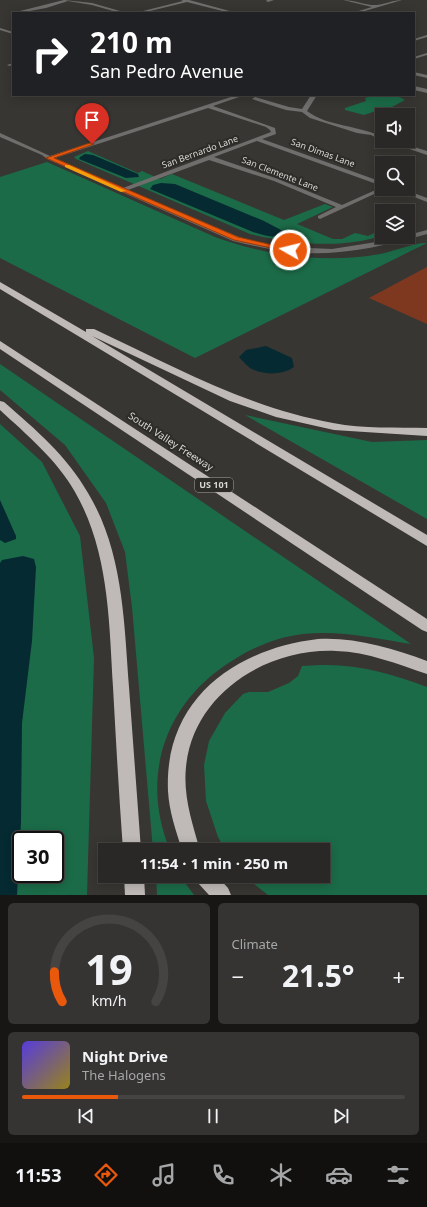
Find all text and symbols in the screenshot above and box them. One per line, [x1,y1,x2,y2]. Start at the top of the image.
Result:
text: 210 m [90,23,173,61]
icon: right [24,28,76,80]
text: San Pedro Avenue [90,59,244,83]
pin [75,103,109,144]
map controls [375,108,415,244]
button: sound [375,108,415,148]
icon: arrive [81,109,103,131]
street label: San Bernardo Lane [160,132,240,171]
street label: San Dimas Lane [289,135,357,170]
street label: San Clemente Lane [240,153,320,194]
button: search [375,156,415,196]
button: layers [375,204,415,244]
position arrow [269,229,311,271]
street label: South Valley Freeway [126,408,217,474]
road number: US 101 [195,478,233,492]
speed limit sign: 30 [12,831,64,883]
text: 11:54 · 1 min · 250 m [140,853,288,873]
text: Climate [232,935,278,953]
text: 19 [85,940,133,996]
text: 21.5° [282,955,355,996]
text: − [232,961,244,991]
text: + [392,961,405,991]
text: km/h [91,990,126,1009]
text: Night Drive [82,1046,168,1066]
text: The Halogens [82,1066,166,1084]
icon: previous [75,1105,97,1127]
icon: pause [202,1105,224,1127]
icon: next [330,1105,352,1127]
icon: directions [92,1161,120,1189]
icon: music [150,1161,178,1189]
icon: phone [209,1161,237,1189]
icon: climate [267,1161,295,1189]
icon: car [325,1161,353,1189]
icon: filters [384,1161,412,1189]
text: 11:53 [15,1163,61,1187]

